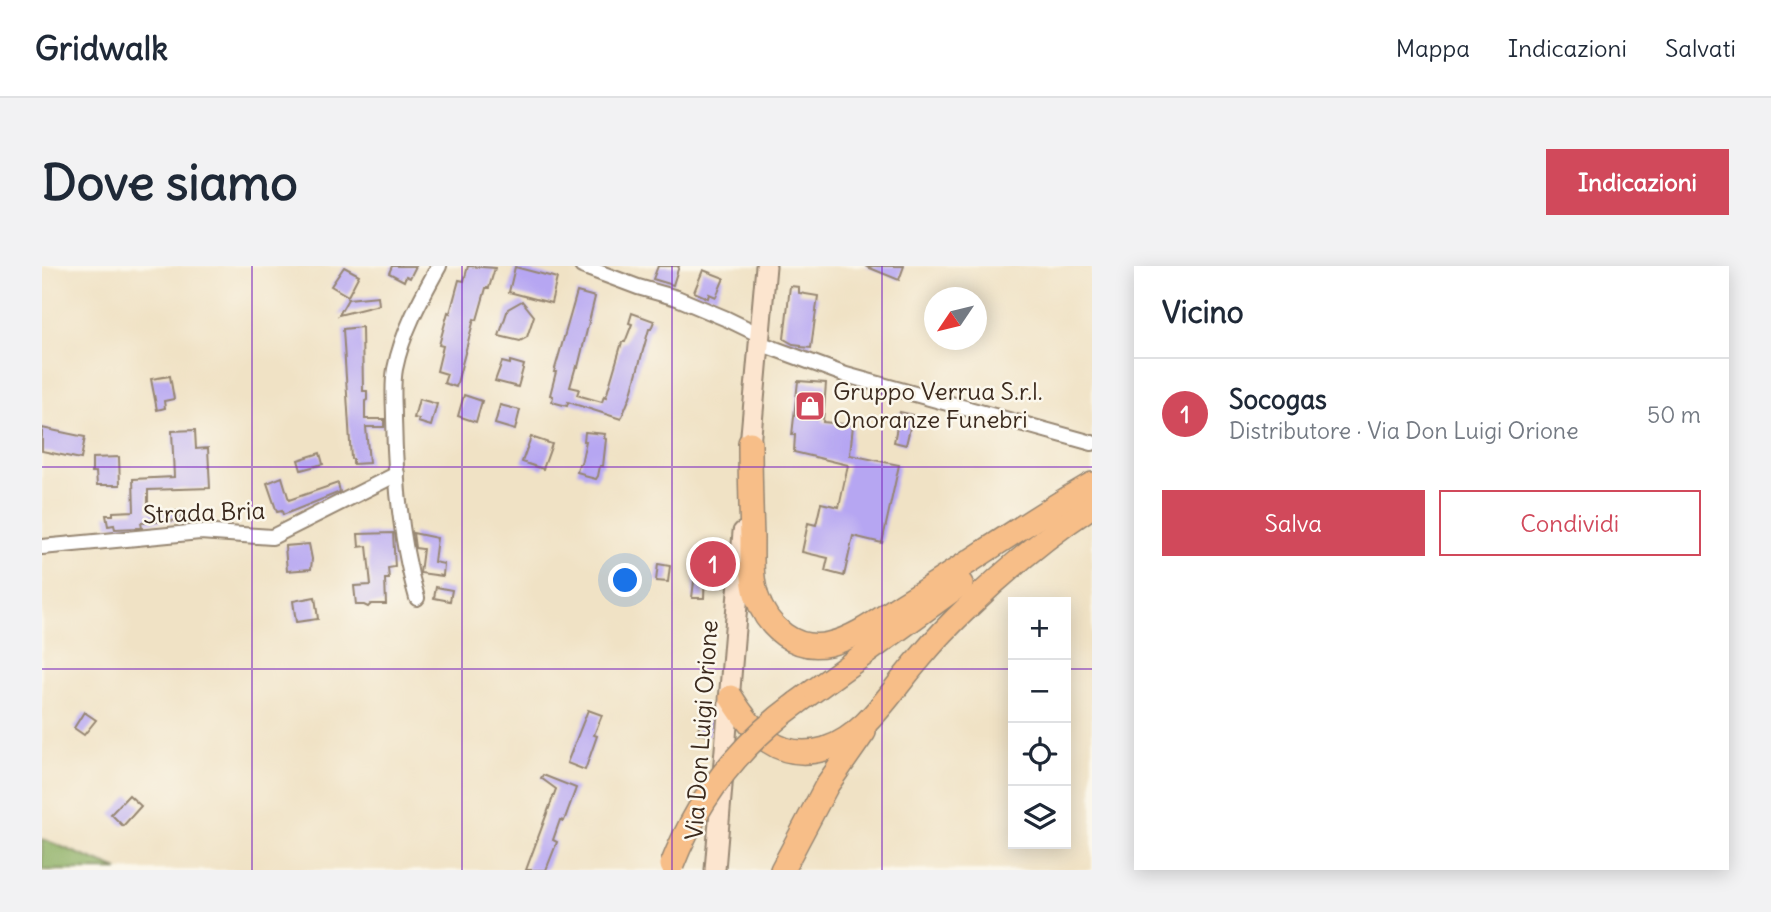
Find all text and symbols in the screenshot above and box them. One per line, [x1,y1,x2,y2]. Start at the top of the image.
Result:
text: Gridwalk [35,27,168,69]
text: Mappa [1396,33,1470,63]
text: Indicazioni [1508,33,1627,63]
text: Salvati [1665,33,1736,63]
button: Indicazioni [1546,149,1729,215]
text: Dove siamo [42,152,298,213]
north arrow [924,287,987,350]
text: Vicino [1162,293,1244,331]
place label: Gruppo Verrua S.r.l. Onoranze Funebri [833,376,1043,434]
text: Socogas [1229,383,1327,416]
shop icon: Gruppo Verrua S.r.l. Onoranze Funebri [793,389,827,423]
text: 1 [1180,400,1190,429]
text: 50 m [1647,400,1701,429]
text: Distributore · Via Don Luigi Orione [1229,416,1579,445]
button: Salva [1162,490,1425,556]
button: Condividi [1439,490,1701,556]
street label: Strada Bria [142,495,266,529]
pin: 1 [690,538,736,590]
your location [608,563,642,597]
map controls [1008,597,1071,849]
button: + [1008,597,1071,660]
street label: Via Don Luigi Orione [678,619,724,841]
button: − [1008,660,1071,723]
button: locate [1008,723,1071,786]
button: layers [1008,786,1071,849]

